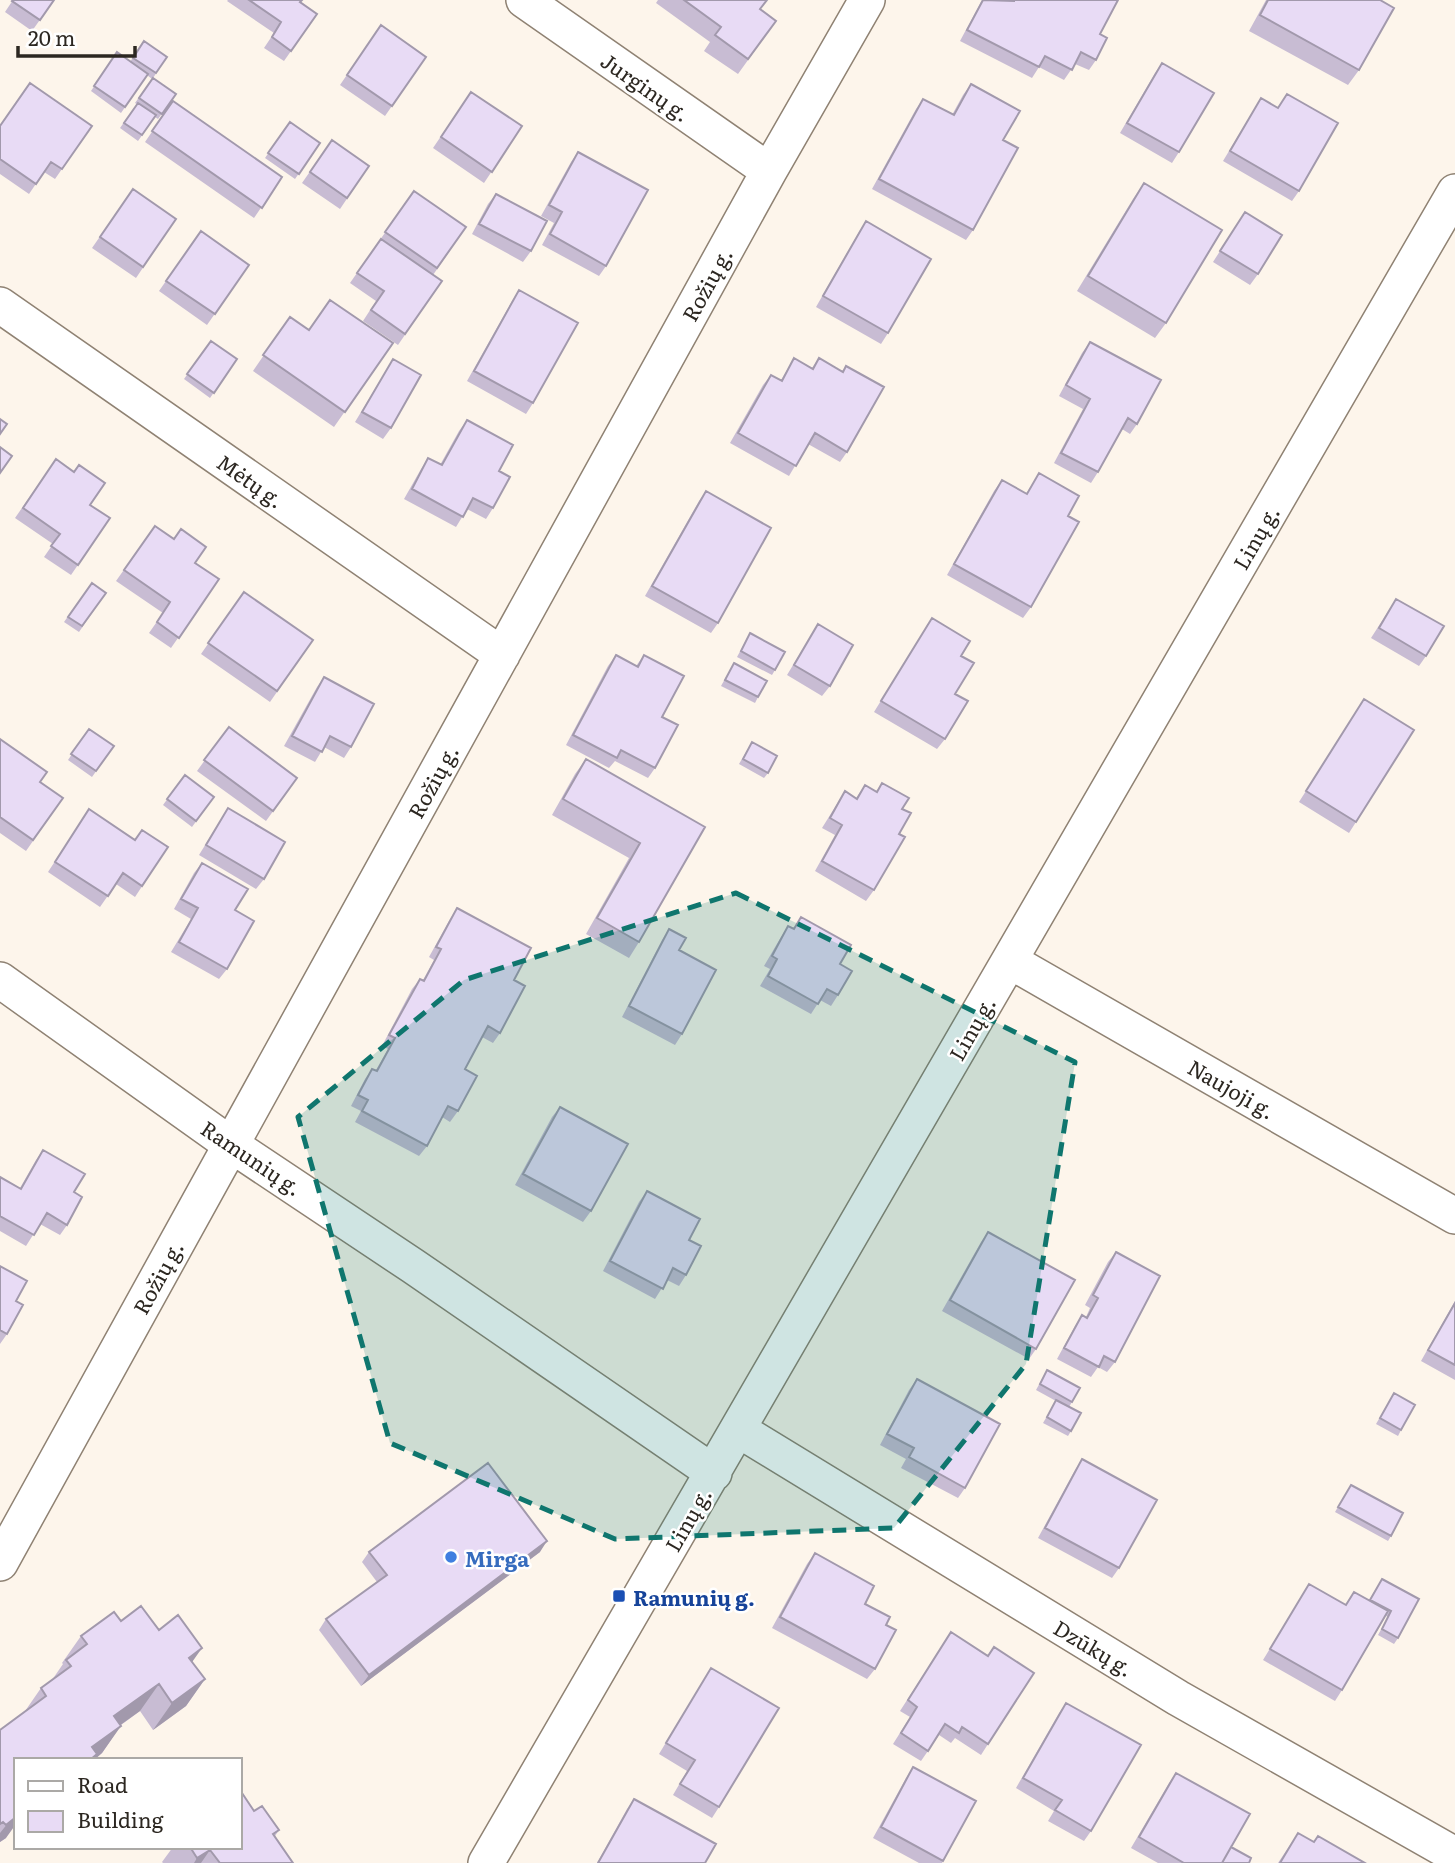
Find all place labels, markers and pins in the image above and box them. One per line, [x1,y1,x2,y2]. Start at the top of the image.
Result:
place label: Mirga [465,1542,530,1573]
marker: Mirga [443,1549,459,1565]
place label: Ramunių g. [633,1581,755,1612]
marker: Ramunių g. [611,1588,627,1604]

